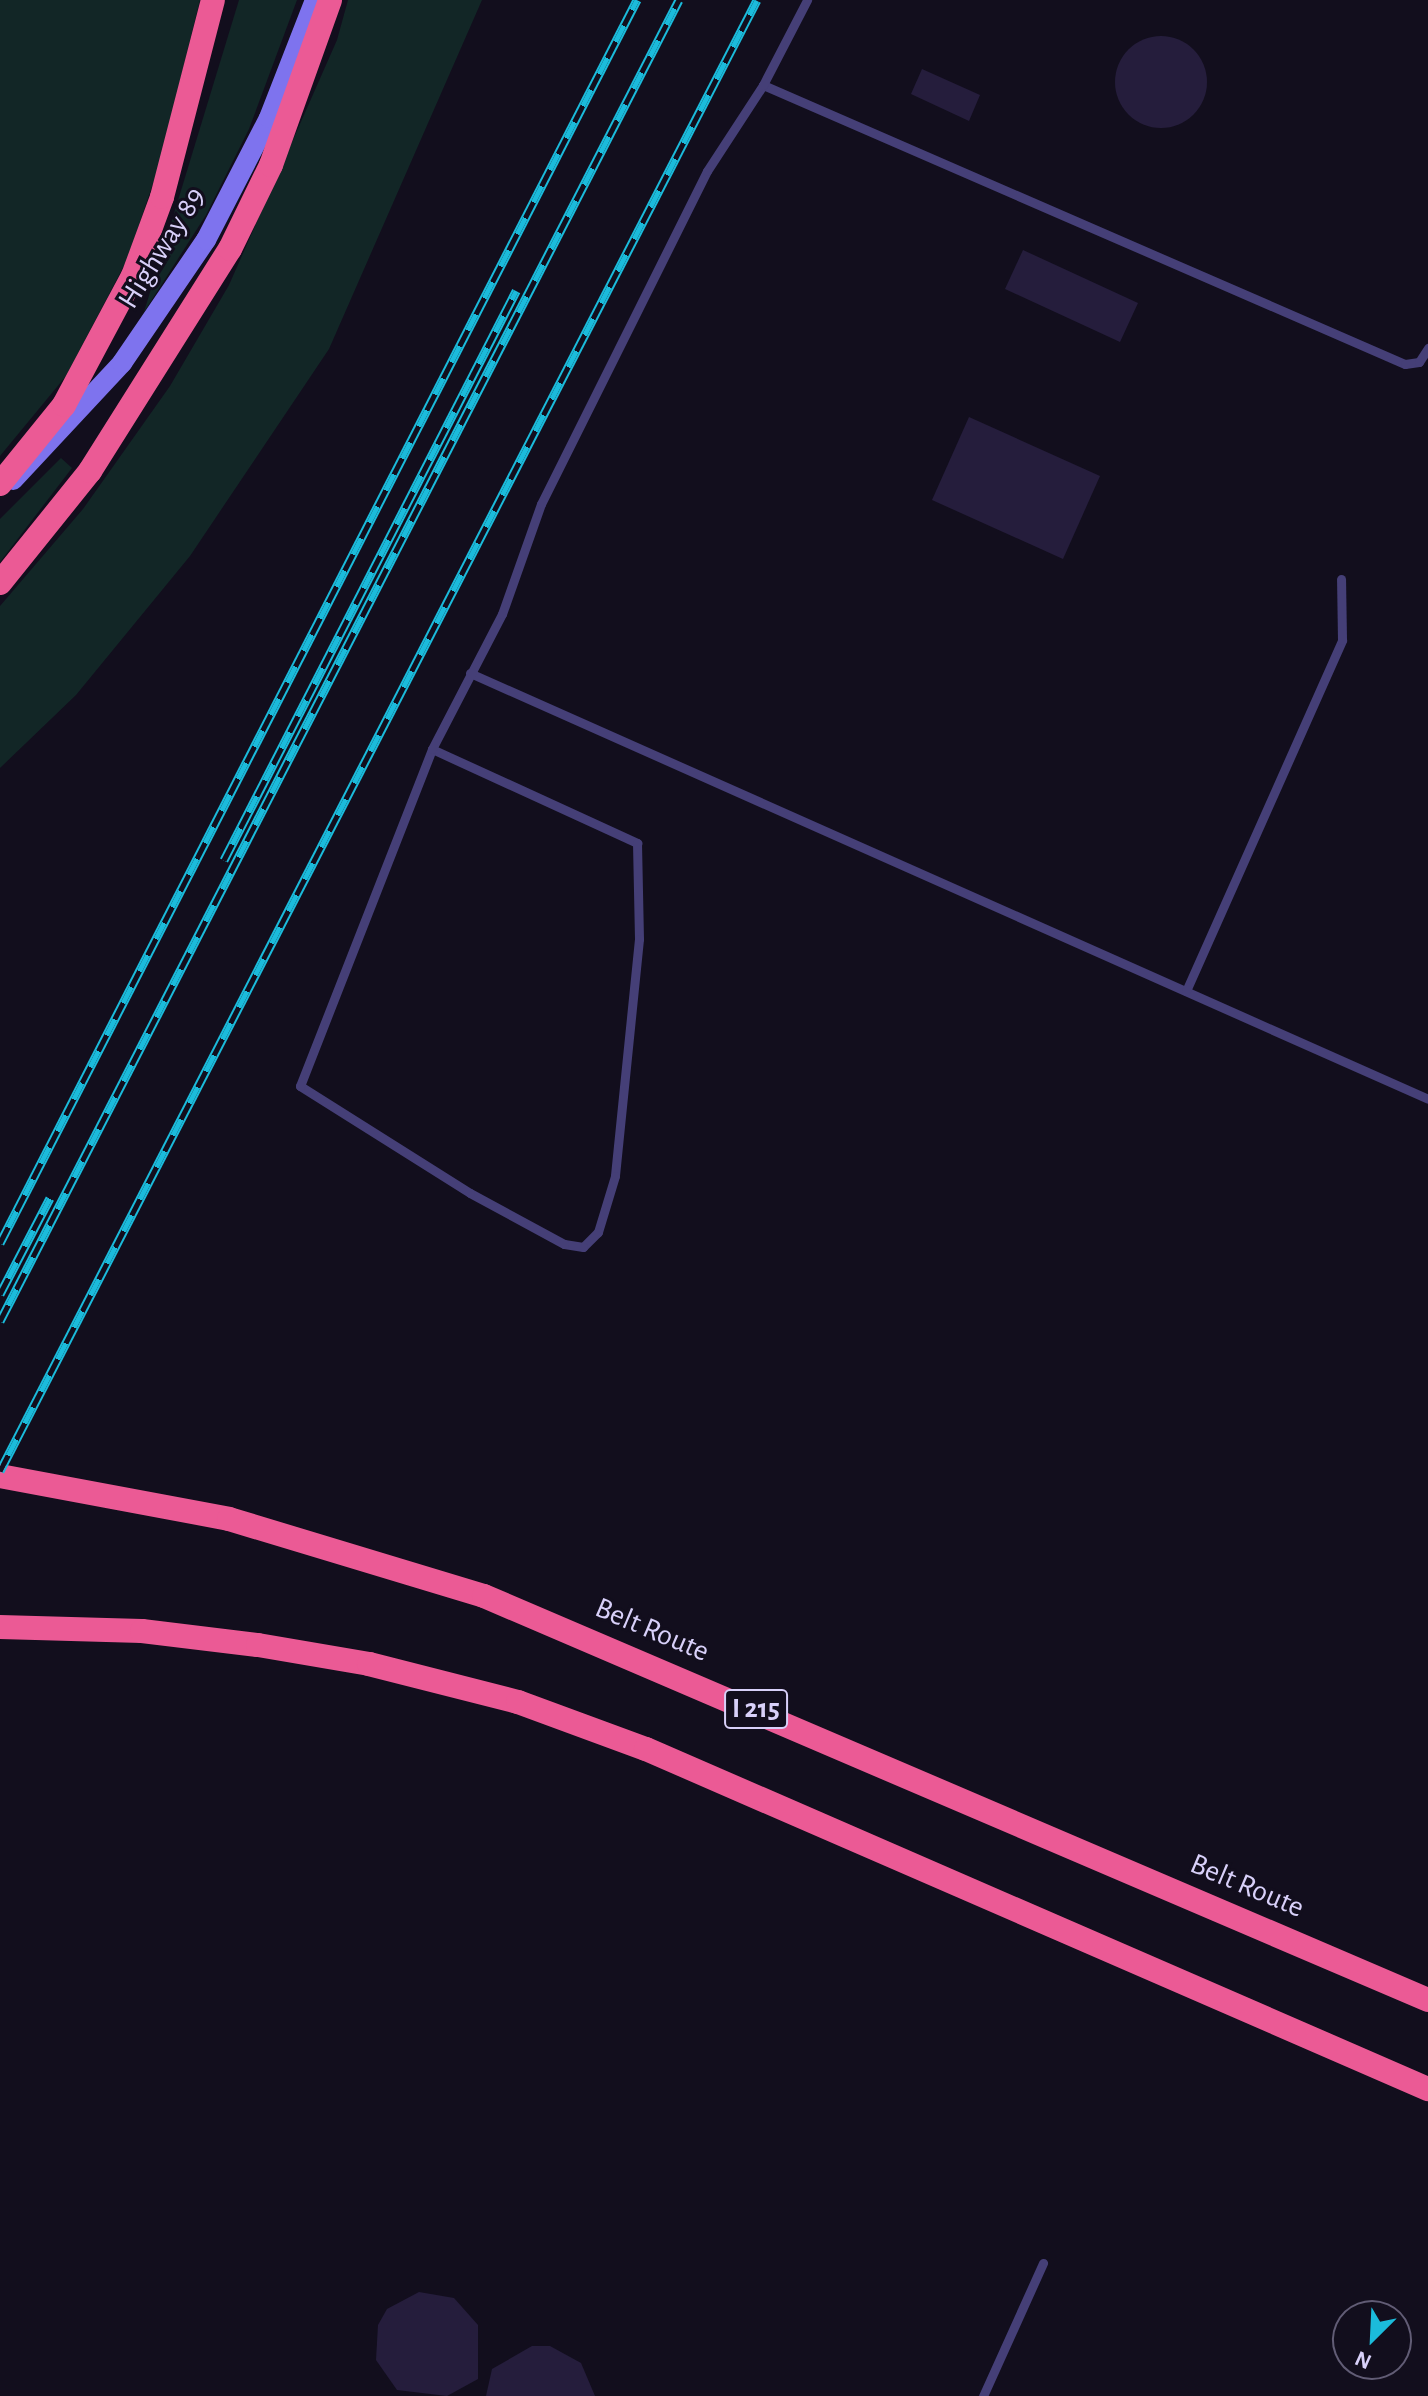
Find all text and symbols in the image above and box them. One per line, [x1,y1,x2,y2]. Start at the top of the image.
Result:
street label: Highway 89 [111,180,213,316]
street label: Belt Route [590,1590,714,1670]
road number: I 215 [724,1685,788,1733]
street label: Belt Route [1185,1846,1309,1926]
north arrow [1332,2300,1412,2380]
text: N [1352,2347,1375,2373]

